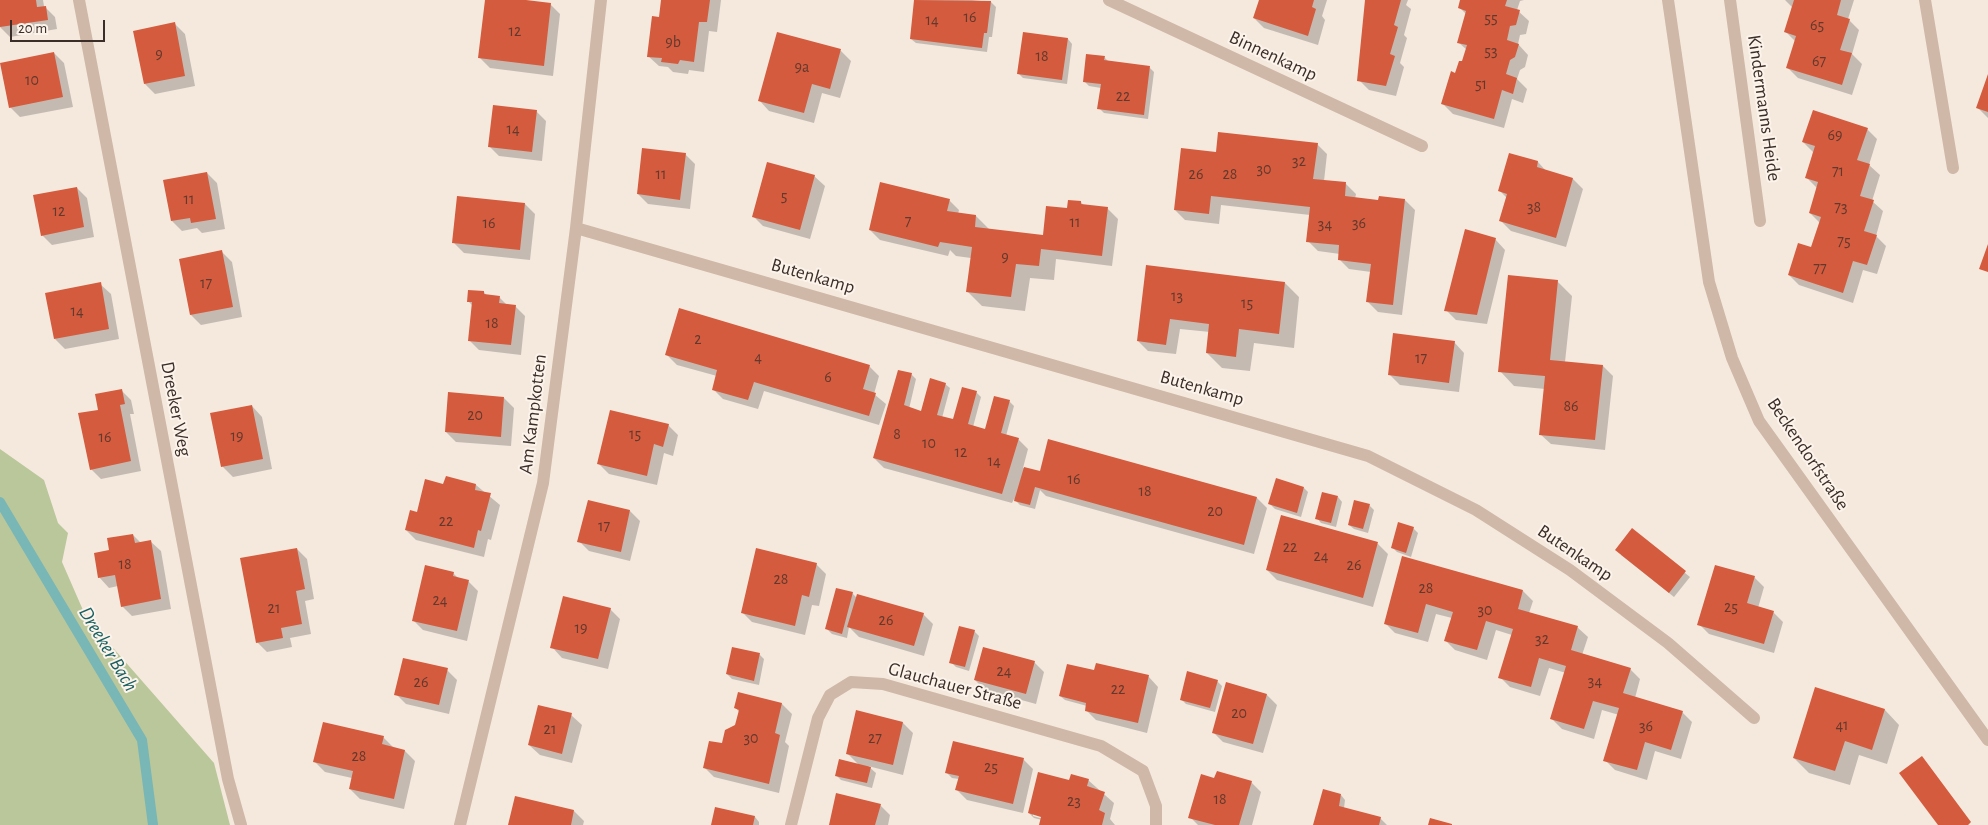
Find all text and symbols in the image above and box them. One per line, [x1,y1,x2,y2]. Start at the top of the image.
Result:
house number: 16 [963,7,977,27]
house number: 55 [1484,8,1498,28]
scale bar [12,10,108,42]
house number: 14 [925,10,939,30]
house number: 65 [1810,15,1824,35]
text: 20 m [18,21,47,36]
house number: 12 [509,21,521,41]
street label: Binnenkamp [1225,26,1321,86]
house number: 9b [665,32,681,52]
street label: Kindermanns Heide [1742,33,1786,183]
house number: 53 [1484,41,1498,61]
house number: 9 [155,44,163,64]
house number: 18 [1035,46,1049,66]
house number: 67 [1812,51,1826,71]
house number: 9a [795,57,809,77]
house number: 10 [25,70,39,90]
house number: 51 [1475,74,1487,94]
house number: 22 [1116,86,1130,106]
house number: 14 [506,119,520,139]
house number: 69 [1827,125,1843,145]
house number: 32 [1292,151,1306,171]
house number: 30 [1256,159,1272,179]
house number: 71 [1832,161,1844,181]
house number: 11 [655,164,667,184]
house number: 26 [1189,164,1203,184]
house number: 28 [1223,164,1237,184]
house number: 5 [781,186,787,206]
house number: 11 [183,189,195,209]
house number: 38 [1527,197,1541,217]
house number: 73 [1834,197,1848,217]
house number: 12 [53,201,65,221]
house number: 7 [905,211,911,231]
house number: 11 [1069,212,1081,232]
house number: 16 [482,213,496,233]
house number: 36 [1352,213,1366,233]
house number: 34 [1318,214,1332,234]
house number: 75 [1837,231,1851,251]
house number: 9 [1001,247,1009,267]
street label: Butenkamp [769,253,857,299]
house number: 77 [1813,258,1827,278]
house number: 17 [200,273,212,293]
house number: 13 [1171,286,1183,306]
house number: 15 [1241,293,1253,313]
house number: 14 [70,301,84,321]
house number: 18 [485,313,499,333]
house number: 2 [694,329,702,349]
house number: 4 [754,347,762,367]
house number: 17 [1415,348,1427,368]
street label: Am Kampkotten [514,353,552,475]
street label: Dreeker Weg [156,360,196,458]
street label: Butenkamp [1158,365,1246,411]
house number: 6 [824,367,832,387]
street label: Beckendorfstraße [1762,393,1854,515]
house number: 86 [1563,396,1579,416]
house number: 20 [467,405,483,425]
house number: 15 [629,424,641,444]
house number: 8 [893,424,901,444]
house number: 19 [230,426,244,446]
house number: 16 [98,427,112,447]
house number: 10 [922,433,936,453]
house number: 12 [955,442,967,462]
house number: 14 [987,451,1001,471]
house number: 16 [1067,469,1081,489]
house number: 18 [1138,481,1152,501]
house number: 20 [1207,501,1223,521]
house number: 22 [439,511,453,531]
house number: 17 [598,516,610,536]
street label: Butenkamp [1533,520,1617,586]
house number: 22 [1283,537,1297,557]
house number: 24 [1314,546,1328,566]
house number: 18 [118,554,132,574]
house number: 26 [1347,555,1361,575]
house number: 28 [774,569,788,589]
house number: 28 [1419,578,1433,598]
house number: 24 [433,590,447,610]
house number: 25 [1724,597,1738,617]
house number: 21 [268,598,280,618]
house number: 30 [1477,600,1493,620]
water label: Dreeker Bach [73,602,143,696]
house number: 26 [879,610,893,630]
house number: 19 [574,618,588,638]
house number: 32 [1535,629,1549,649]
street label: Glauchauer Straße [886,657,1024,715]
house number: 24 [997,661,1011,681]
house number: 34 [1588,671,1602,691]
house number: 26 [414,672,428,692]
house number: 22 [1111,679,1125,699]
house number: 20 [1231,703,1247,723]
house number: 41 [1835,715,1849,735]
house number: 36 [1639,716,1653,736]
house number: 21 [544,719,556,739]
house number: 30 [743,728,759,748]
house number: 27 [868,728,882,748]
house number: 28 [352,746,366,766]
house number: 25 [984,757,998,777]
house number: 18 [1213,789,1227,809]
house number: 23 [1067,791,1081,811]

